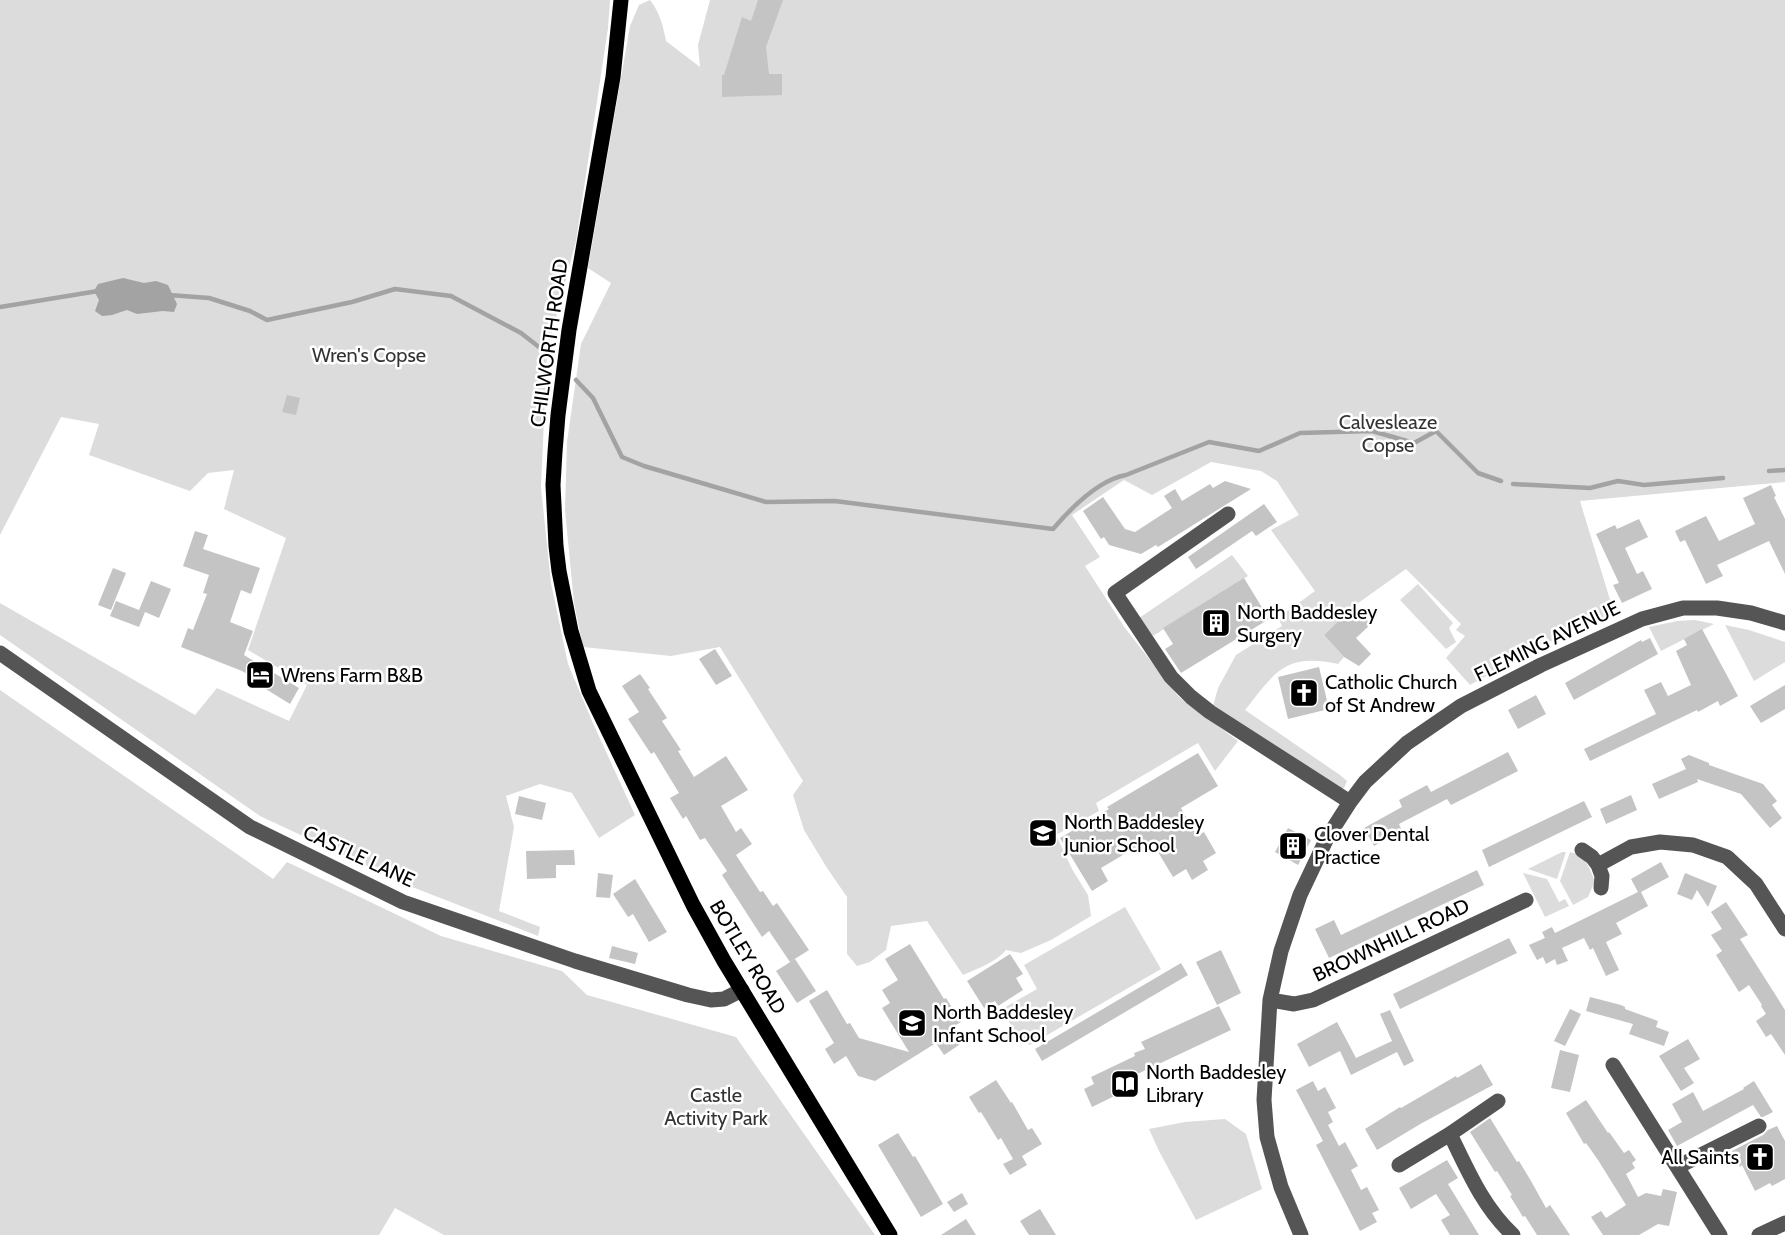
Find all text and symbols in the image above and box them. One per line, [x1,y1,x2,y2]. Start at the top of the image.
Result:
street label: CHILWORTH ROAD [525,257,573,429]
park label: Wren's Copse [312,343,426,367]
park label: Calvesleaze Copse [1339,410,1437,457]
street label: FLEMING AVENUE [1470,595,1624,687]
place label: North Baddesley Surgery [1237,600,1377,647]
building icon: North Baddesley Surgery [1200,607,1232,639]
hotel icon: Wrens Farm B&B [244,659,276,691]
place label: Wrens Farm B&B [281,663,423,687]
place label: Catholic Church of St Andrew [1325,670,1457,717]
church icon: Catholic Church of St Andrew [1288,677,1320,709]
place label: North Baddesley Junior School [1063,810,1204,857]
school or university icon: North Baddesley Junior School [1027,817,1059,849]
street label: CASTLE LANE [300,820,418,892]
place label: Clover Dental Practice [1314,822,1429,869]
building icon: Clover Dental Practice [1277,830,1309,862]
street label: BROWNHILL ROAD [1309,893,1473,987]
street label: BOTLEY ROAD [705,896,791,1018]
place label: North Baddesley Infant School [933,1000,1073,1047]
school or university icon: North Baddesley Infant School [896,1007,928,1039]
place label: North Baddesley Library [1146,1060,1286,1107]
library icon: North Baddesley Library [1109,1068,1141,1100]
park label: Castle Activity Park [664,1083,768,1130]
church icon: All Saints [1744,1141,1776,1173]
place label: All Saints [1661,1145,1739,1169]

